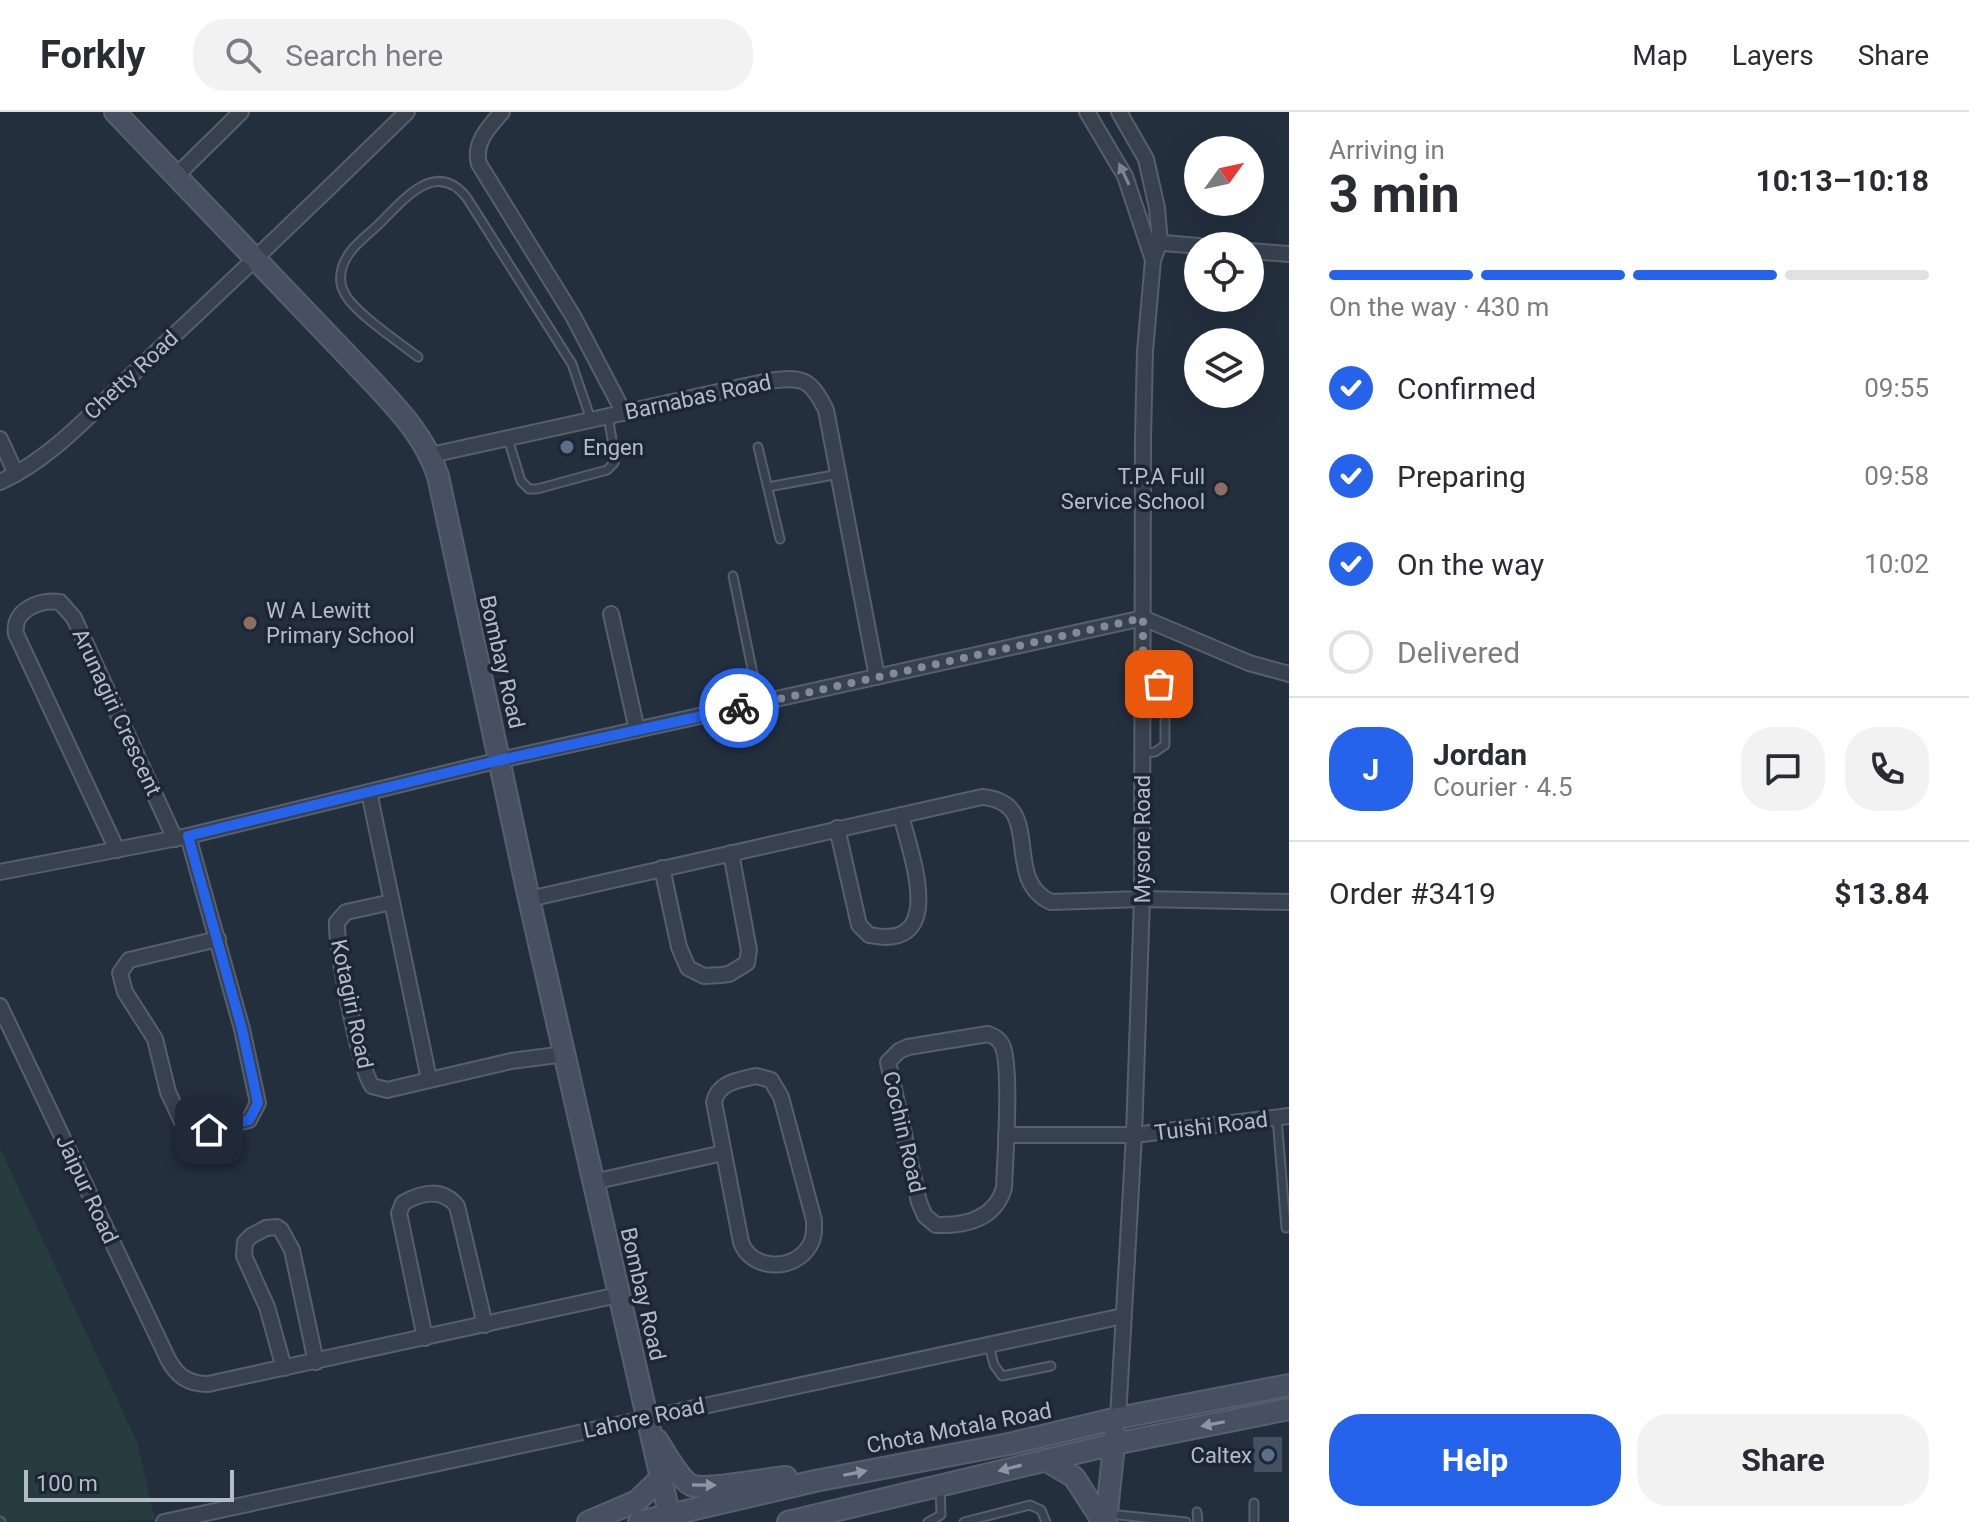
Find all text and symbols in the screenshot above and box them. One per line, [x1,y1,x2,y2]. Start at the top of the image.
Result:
search box [193,19,753,91]
text: Forkly [40,33,145,77]
icon: search [221,33,265,77]
text: Search here [285,38,443,73]
text: Map [1632,39,1688,72]
text: Layers [1732,39,1814,72]
text: Share [1858,39,1929,72]
text: Arriving in [1329,135,1445,165]
north arrow [1184,136,1264,216]
map controls [1184,136,1264,408]
one-way arrow [1117,162,1131,185]
text: 10:13–10:18 [1755,163,1929,198]
text: 3 min [1329,164,1460,225]
button: locate [1184,232,1264,312]
text: On the way · 430 m [1329,292,1549,322]
street label: Chetty Road [79,325,183,425]
button: layers [1184,328,1264,408]
icon: check [1329,366,1373,410]
street label: Barnabas Road [623,369,773,425]
text: Confirmed [1397,371,1536,406]
text: 09:55 [1864,373,1929,403]
place label: Engen [583,435,644,460]
marker: Engen [558,438,576,456]
icon: check [1329,454,1373,498]
text: Preparing [1397,459,1526,494]
text: 09:58 [1864,461,1929,491]
place label: T.P.A Full Service School [1061,464,1205,514]
marker: T.P.A Full Service School [1212,480,1230,498]
icon: check [1329,542,1373,586]
text: On the way [1397,547,1544,582]
text: 10:02 [1864,549,1929,579]
street label: Bombay Road [475,593,529,731]
place label: W A Lewitt Primary School [266,598,415,648]
marker: W A Lewitt Primary School [241,614,259,632]
street label: Arunagiri Crescent [67,625,167,799]
text: Delivered [1397,635,1520,670]
pin [1125,650,1193,718]
icon: bag [1137,662,1181,706]
courier [699,668,779,748]
icon: bike [717,686,761,730]
button: chat [1741,727,1825,811]
button: phone [1845,727,1929,811]
text: Jordan [1433,737,1527,772]
text: J [1363,752,1379,787]
text: Courier · 4.5 [1433,772,1573,802]
street label: Mysore Road [1130,775,1155,903]
text: Order #3419 [1329,876,1496,911]
text: $13.84 [1834,876,1929,911]
street label: Kotagiri Road [326,937,378,1071]
street label: Cochin Road [878,1069,930,1195]
pin [175,1096,243,1164]
street label: Tuishi Road [1153,1107,1269,1145]
icon: home [187,1108,231,1152]
street label: Jaipur Road [51,1131,123,1247]
street label: Bombay Road [616,1225,670,1363]
street label: Lahore Road [581,1393,707,1443]
street label: Chota Motala Road [864,1398,1054,1458]
button: Help [1329,1414,1621,1506]
button: Share [1637,1414,1929,1506]
one-way arrow [1200,1419,1225,1431]
place label: Caltex [1191,1443,1252,1468]
marker: Caltex [1259,1446,1277,1464]
one-way arrow [998,1463,1023,1475]
scale bar [24,1466,234,1502]
one-way arrow [843,1467,868,1479]
text: 100 m [36,1471,98,1496]
one-way arrow [692,1479,718,1491]

